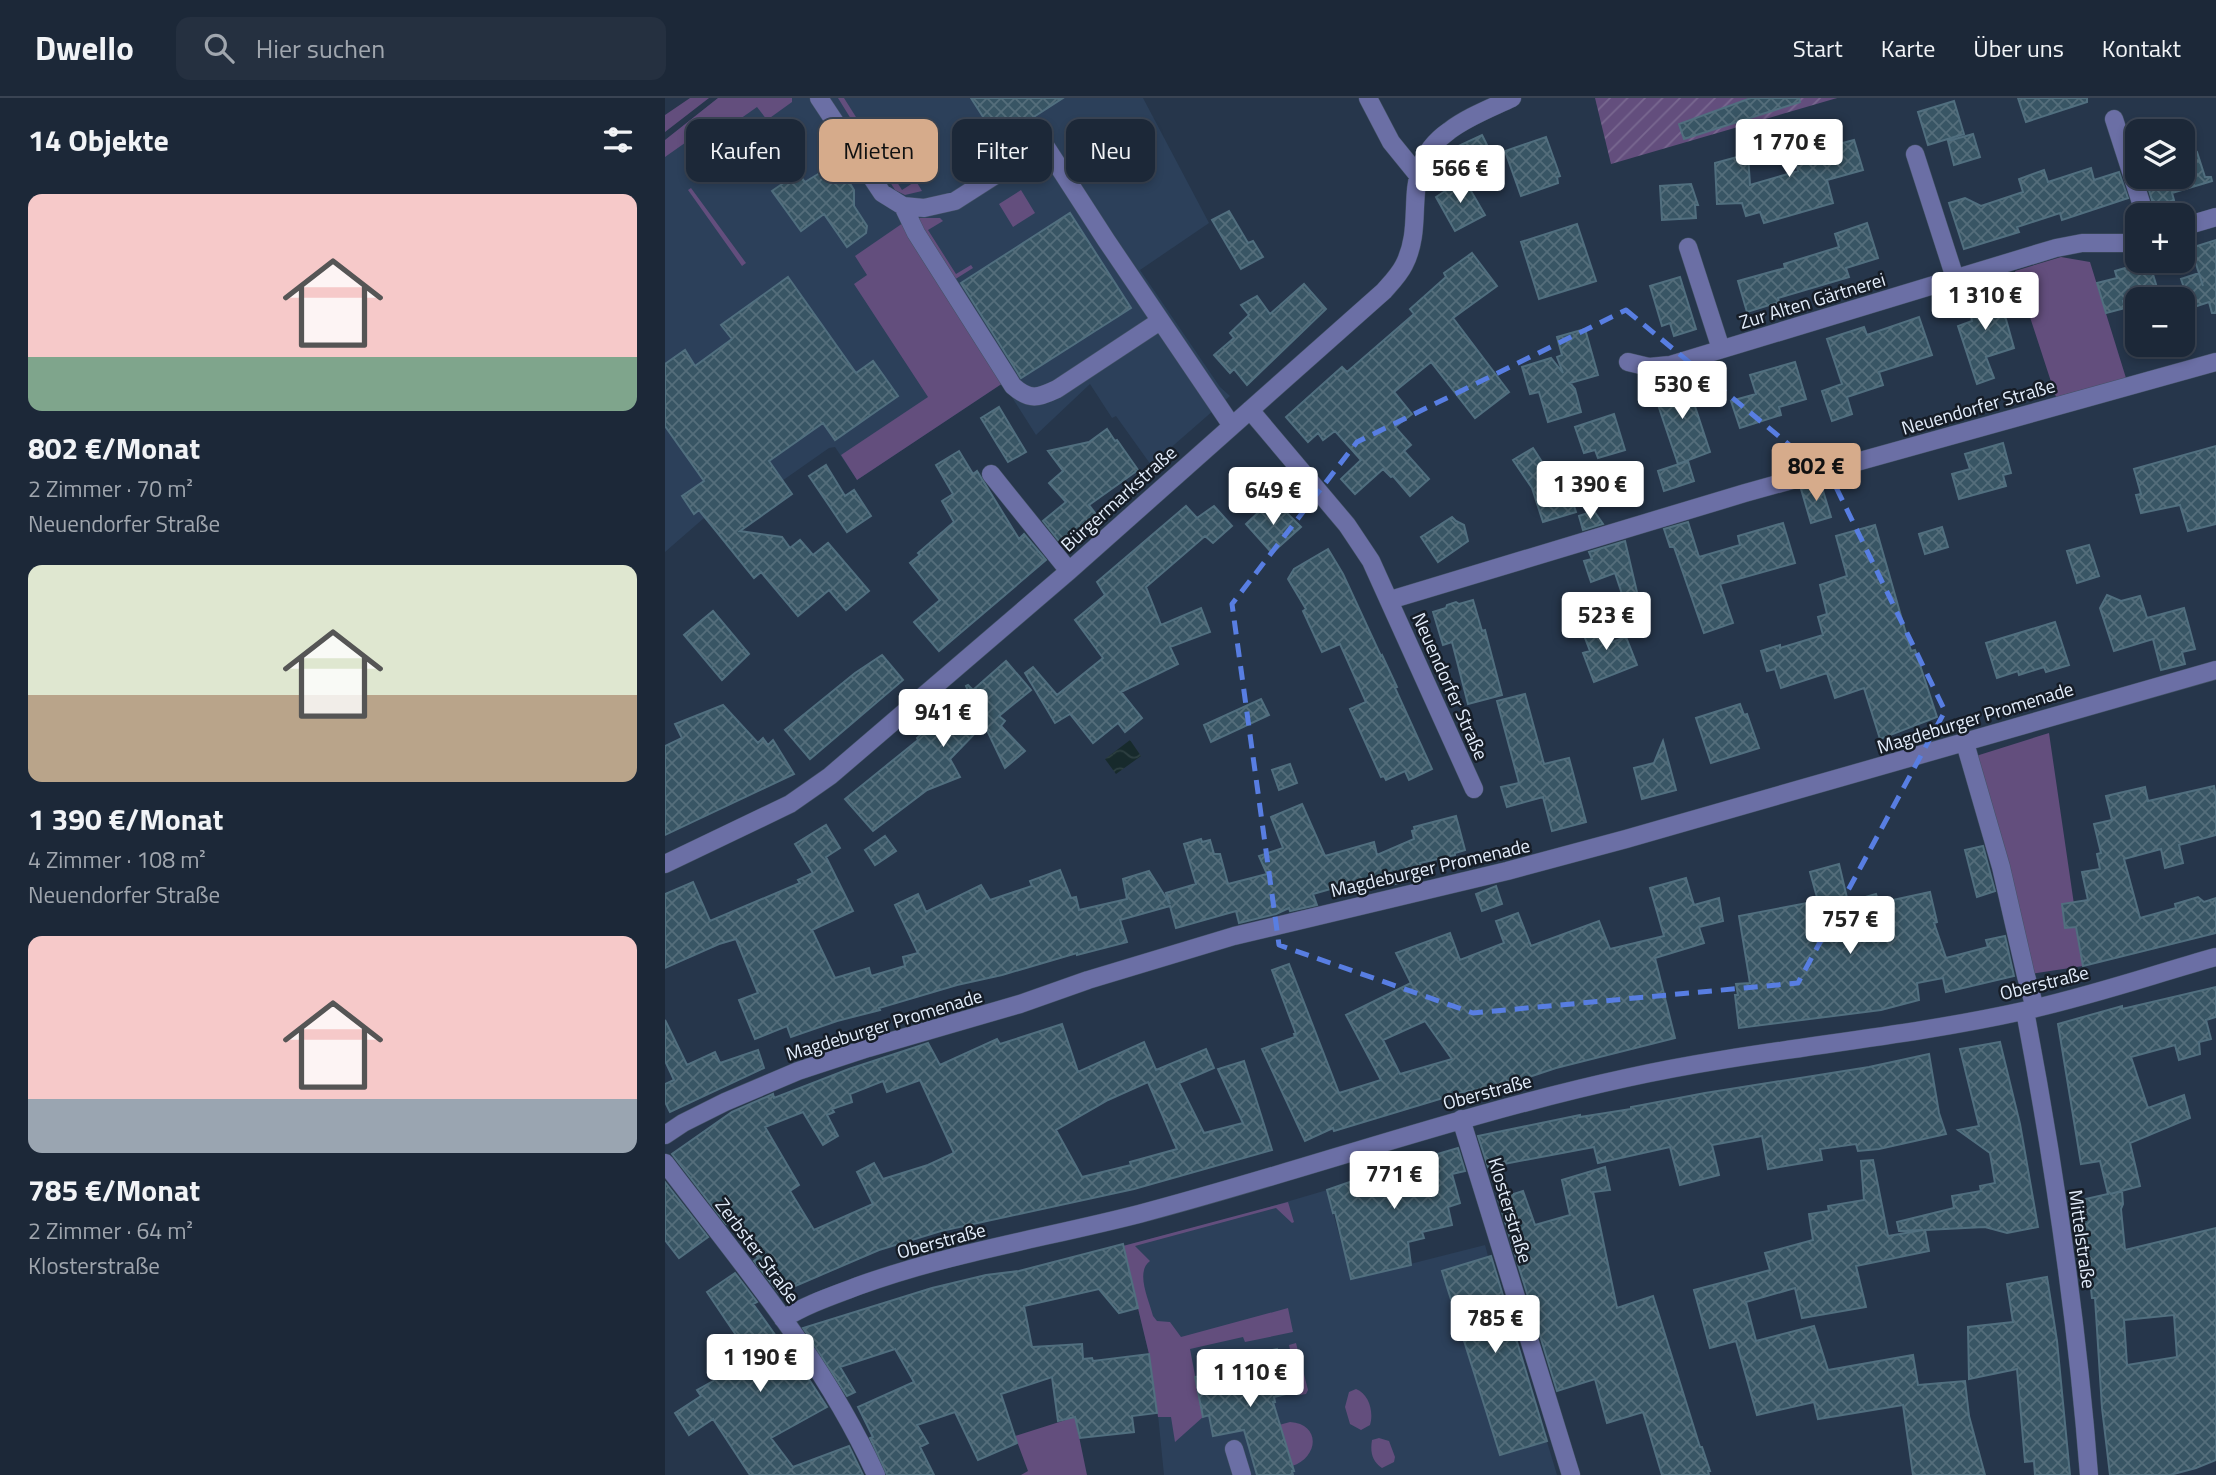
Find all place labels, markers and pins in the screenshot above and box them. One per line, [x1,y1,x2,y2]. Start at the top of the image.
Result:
pin: 1 770 € [1724,120,1854,179]
pin: 566 € [1411,146,1509,205]
pin: 1 310 € [1920,272,2050,332]
pin: 530 € [1633,362,1731,421]
pin: 802 € [1767,444,1865,503]
pin: 1 390 € [1525,462,1655,521]
pin: 649 € [1224,468,1322,527]
pin: 523 € [1557,592,1655,652]
pin: 941 € [894,690,992,749]
pin: 757 € [1801,896,1899,956]
pin: 771 € [1345,1152,1443,1211]
pin: 785 € [1446,1296,1544,1355]
pin: 1 190 € [695,1334,825,1394]
pin: 1 110 € [1185,1350,1315,1409]

